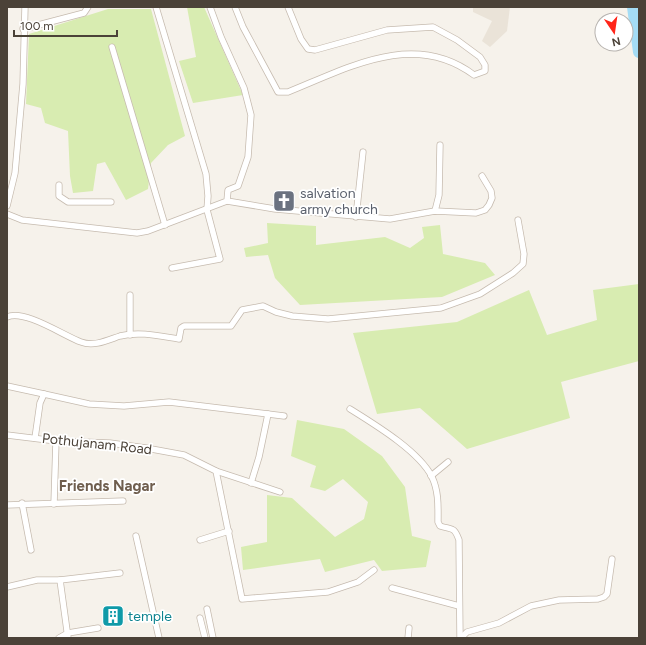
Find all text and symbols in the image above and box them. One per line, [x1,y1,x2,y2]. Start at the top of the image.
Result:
scale bar [14,12,117,38]
north arrow [594,12,634,52]
text: 100 m [20,19,54,33]
text: N [611,34,622,49]
place label: salvation army church [300,185,378,218]
church icon: salvation army church [271,188,297,214]
street label: Pothujanam Road [41,430,153,458]
district label: Friends Nagar [59,477,155,495]
building icon: temple [100,603,126,629]
place label: temple [128,608,172,625]

